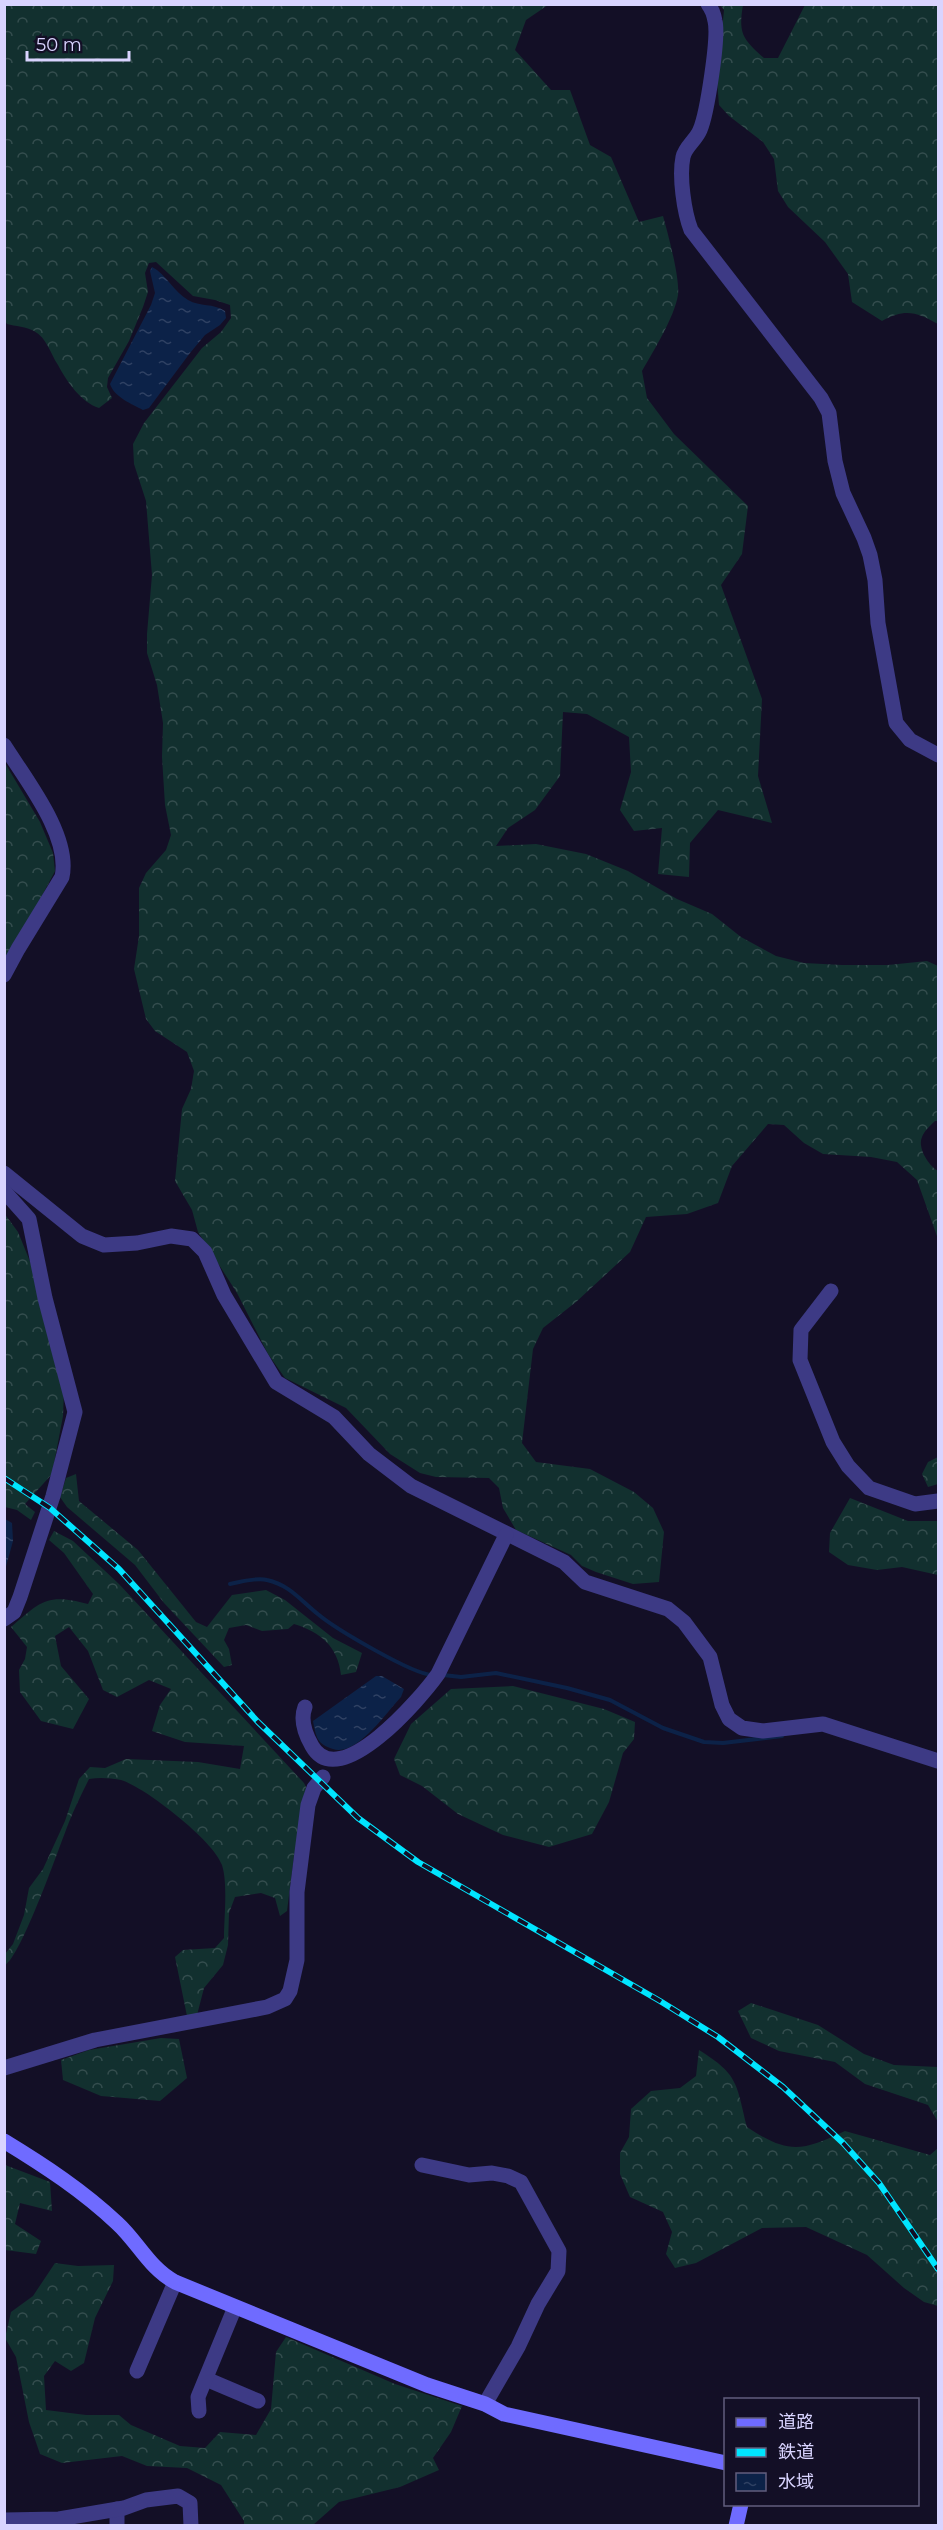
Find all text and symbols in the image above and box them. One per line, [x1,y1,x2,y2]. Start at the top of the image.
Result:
scale bar [27,24,129,62]
text: 50 m [36,34,82,56]
legend [724,2398,919,2506]
text: 道路 [778,2411,814,2433]
text: 鉄道 [778,2441,814,2463]
text: 水域 [778,2471,814,2493]

